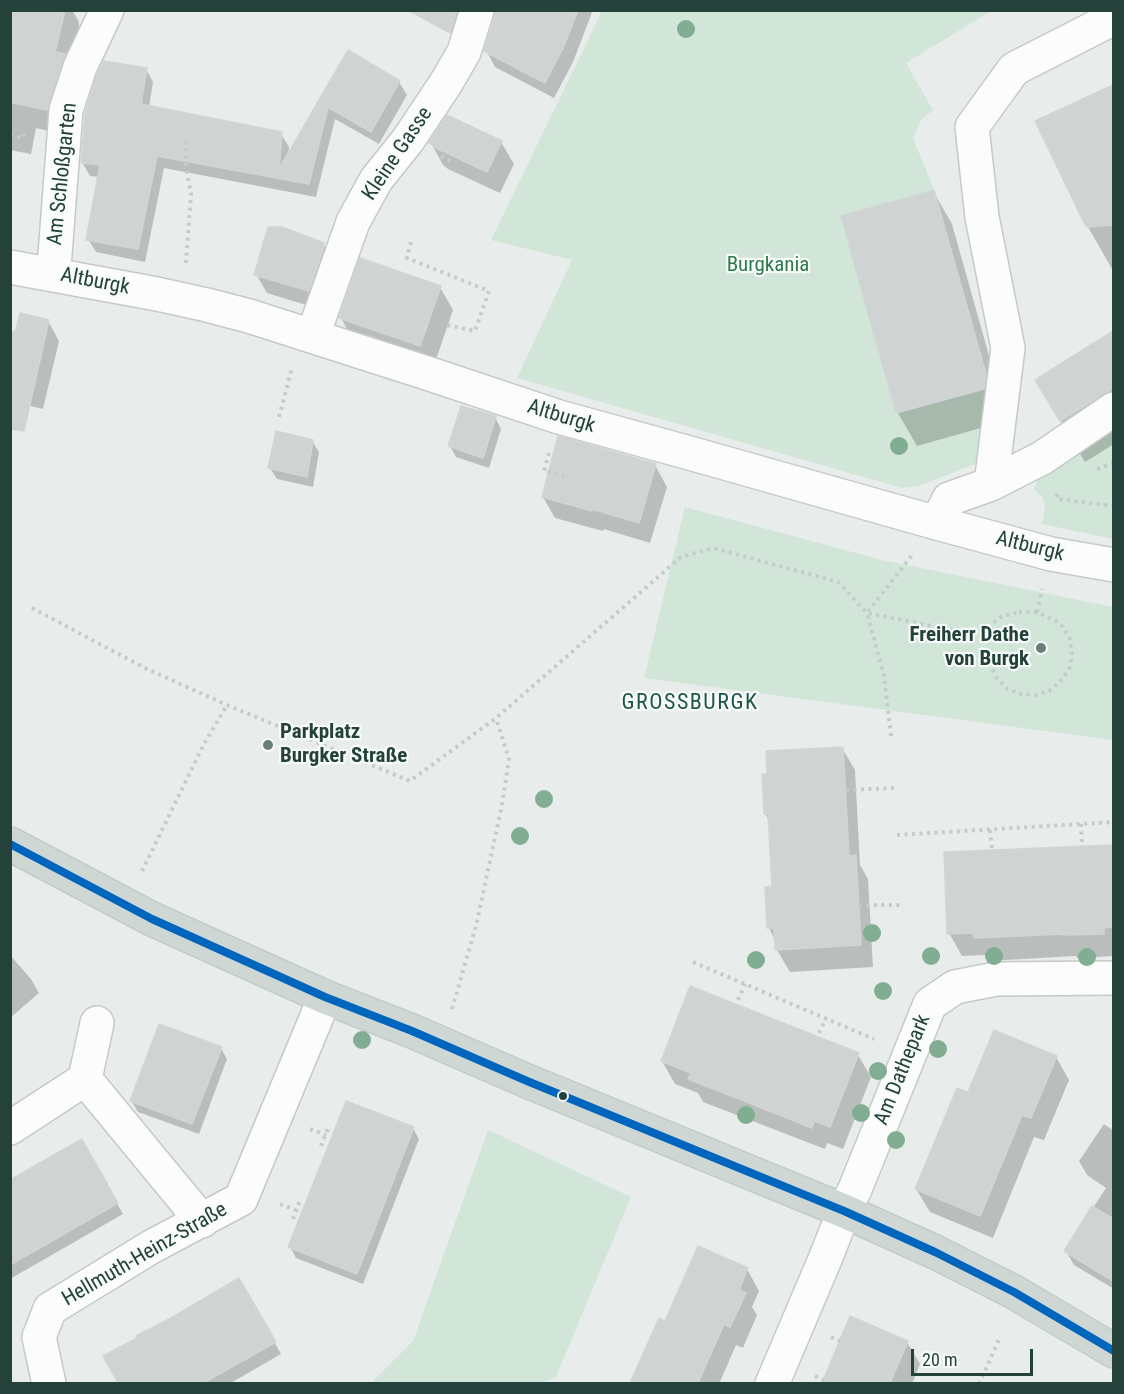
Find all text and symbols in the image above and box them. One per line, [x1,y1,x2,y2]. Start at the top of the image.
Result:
street label: Am Schloßgarten [43,101,83,247]
street label: Kleine Gasse [358,103,438,205]
park label: Burgkania [727,253,809,279]
street label: Altburgk [58,263,132,301]
street label: Altburgk [524,395,598,439]
street label: Altburgk [993,526,1067,568]
place label: Freiherr Dathe von Burgk [909,623,1029,673]
marker: Freiherr Dathe von Burgk [1034,641,1048,655]
district label: GROSSBURGK [622,690,758,716]
place label: Parkplatz Burgker Straße [280,720,407,770]
marker: Parkplatz Burgker Straße [261,738,275,752]
street label: Am Dathepark [869,1011,937,1129]
unlabelled marker [557,1090,569,1102]
street label: Hellmuth-Heinz-Straße [58,1198,232,1312]
scale bar [914,1337,1036,1375]
text: 20 m [922,1349,957,1370]

